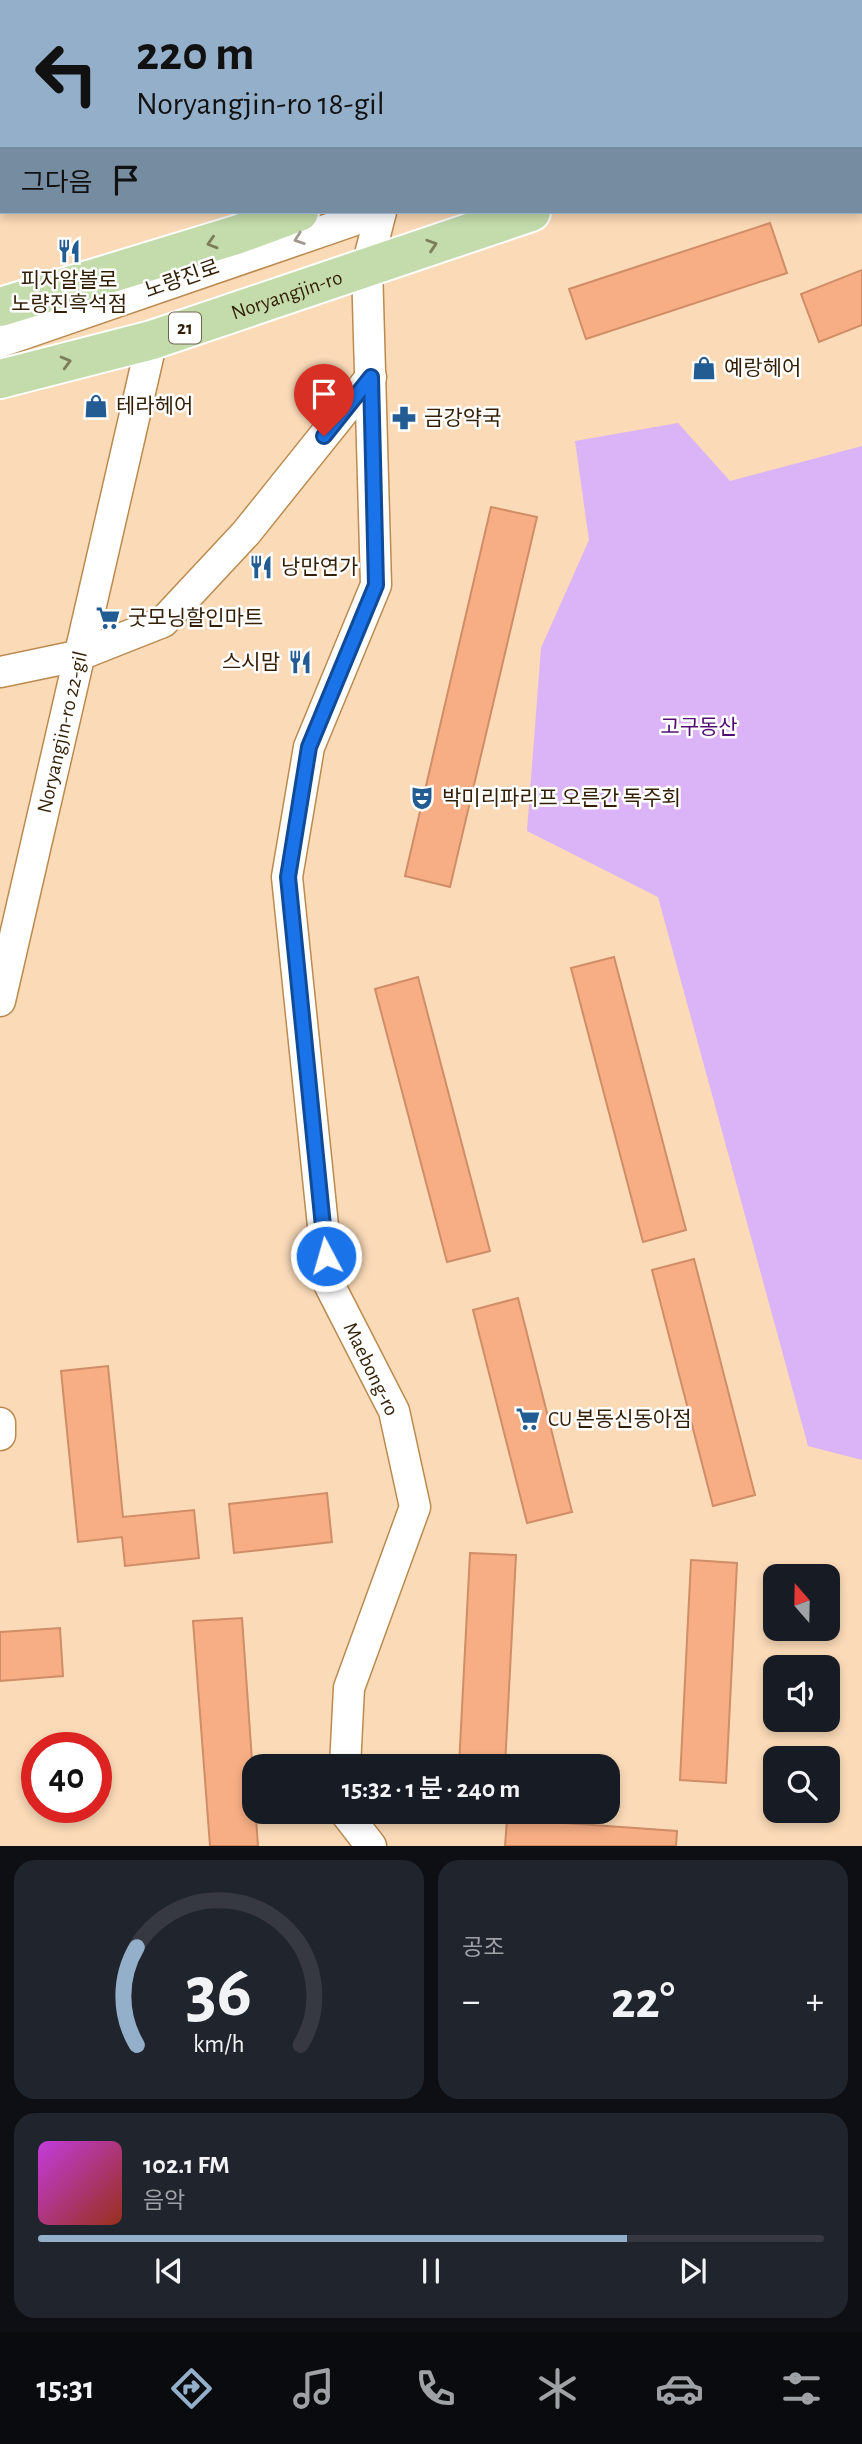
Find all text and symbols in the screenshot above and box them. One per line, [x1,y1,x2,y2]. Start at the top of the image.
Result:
icon: left [21,28,112,119]
text: 220 m [136,30,255,79]
text: Noryangjin-ro 18-gil [136,88,385,120]
icon: arrive [107,161,145,199]
text: 그다음 [21,170,93,196]
one-way arrow [293,231,306,245]
one-way arrow [206,234,218,249]
restaurant icon: 피자알볼로 노량진흑석점 [55,237,83,265]
one-way arrow [426,239,438,253]
street label: 노량진로 [142,256,222,302]
street label: Noryangjin-ro [228,266,345,323]
place label: 피자알볼로 노량진흑석점 [11,269,127,315]
road number: 21 [169,312,201,344]
shop icon: 예랑헤어 [690,354,718,382]
one-way arrow [60,356,72,370]
place label: 예랑헤어 [724,357,801,379]
pin [294,364,354,436]
icon: arrive [305,375,343,413]
shop icon: 테라헤어 [82,392,110,420]
place label: 테라헤어 [116,395,193,417]
pharmacy icon: 금강약국 [390,404,418,432]
place label: 금강약국 [424,407,501,429]
restaurant icon: 낭만연가 [247,553,275,581]
place label: 낭만연가 [281,556,358,578]
supermarket icon: 굿모닝할인마트 [94,604,122,632]
place label: 굿모닝할인마트 [128,607,263,629]
restaurant icon: 스시맘 [286,648,314,676]
street label: Noryangjin-ro 22-gil [33,649,91,815]
place label: 스시맘 [222,651,280,673]
park label: 고구동산 [660,716,738,738]
theatre icon: 박미리파리프 오른간 독주회 [408,784,436,812]
place label: 박미리파리프 오른간 독주회 [442,787,681,809]
position arrow [289,1219,363,1293]
street label: Maebong-ro [339,1319,403,1419]
supermarket icon: CU 본동신동아점 [514,1405,542,1433]
place label: CU 본동신동아점 [548,1408,691,1430]
north arrow [763,1564,840,1642]
map controls [763,1564,840,1823]
button: sound [763,1655,840,1732]
speed limit sign: 40 [21,1732,112,1823]
button: search [763,1746,840,1823]
text: 15:32 · 1 분 · 240 m [342,1776,520,1802]
text: 공조 [462,1937,504,1960]
text: 36 [186,1958,252,2031]
text: 22° [611,1975,675,2027]
text: − [462,1983,480,2021]
text: + [806,1983,824,2021]
text: km/h [193,2032,245,2057]
text: 102.1 FM [143,2152,230,2178]
text: 음악 [143,2190,185,2213]
icon: previous [150,2252,188,2290]
icon: pause [412,2252,450,2290]
icon: next [674,2252,712,2290]
icon: directions [167,2364,216,2413]
icon: music [289,2364,338,2413]
icon: phone [411,2364,460,2413]
icon: climate [533,2364,582,2413]
icon: car [655,2364,704,2413]
icon: filters [777,2364,826,2413]
text: 15:31 [36,2372,94,2404]

